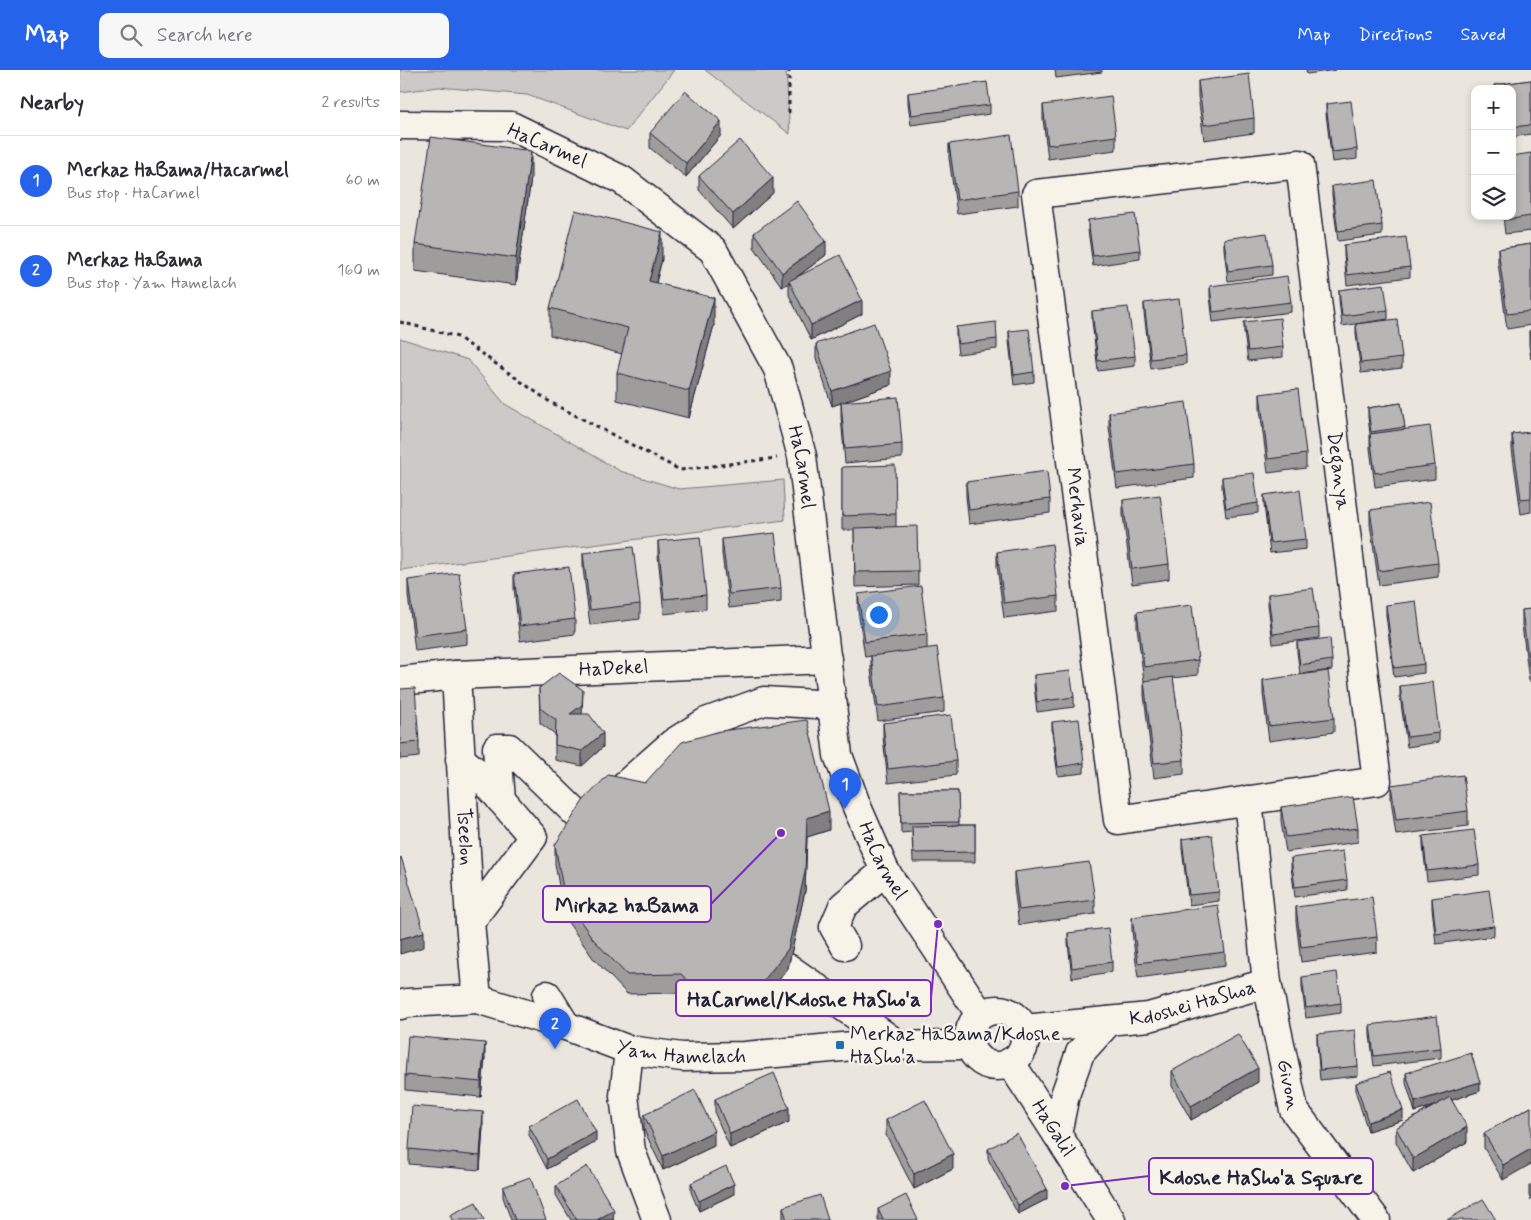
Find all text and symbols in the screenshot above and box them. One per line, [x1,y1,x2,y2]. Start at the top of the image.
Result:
search box [99,13,449,58]
text: Map [25,20,69,51]
icon: search [117,21,145,49]
text: Search here [157,23,253,48]
text: Map [1298,23,1331,47]
text: Directions [1359,23,1433,47]
text: Saved [1461,23,1506,47]
map controls [1471,85,1516,220]
button: + [1471,85,1516,130]
text: Nearby [20,89,84,117]
text: 2 results [322,92,380,113]
street label: HaCarmel [503,117,591,175]
button: − [1471,130,1516,175]
text: Merkaz HaBama/Hacarmel [67,158,289,183]
text: 1 [32,170,40,191]
text: 60 m [346,170,380,191]
button: layers [1471,175,1516,220]
text: Bus stop · HaCarmel [67,183,200,204]
text: Merkaz HaBama [67,248,203,273]
text: 2 [32,260,40,281]
text: 160 m [337,260,380,281]
text: Bus stop · Yam Hamelach [67,273,237,294]
street label: HaCarmel [781,422,822,510]
street label: Deganya [1318,430,1356,513]
street label: Merhavia [1059,466,1095,548]
your location [866,602,892,628]
street label: HaDekel [578,653,649,683]
pin: 1 [829,768,861,809]
street label: Tseelon [450,807,480,866]
street label: HaCarmel [852,817,914,905]
callout: Mirkaz haBama [543,886,711,922]
text: Mirkaz haBama [555,892,699,920]
street label: Kdoshei HaShoa [1128,973,1259,1032]
callout: HaCarmel/Kdoshe HaSho'a [676,980,931,1016]
text: HaCarmel/Kdoshe HaSho'a [687,986,921,1014]
pin: 2 [539,1008,571,1049]
place label: Merkaz HaBama/Kdoshe HaSho'a [850,1021,1061,1071]
street label: Yam Hamelach [612,1033,746,1071]
marker: Merkaz HaBama/Kdoshe HaSho'a [834,1039,846,1051]
street label: Givon [1270,1057,1307,1113]
street label: HaGalil [1025,1094,1081,1162]
callout: Kdoshe HaSho'a Square [1149,1158,1373,1194]
text: Kdoshe HaSho'a Square [1159,1164,1363,1192]

